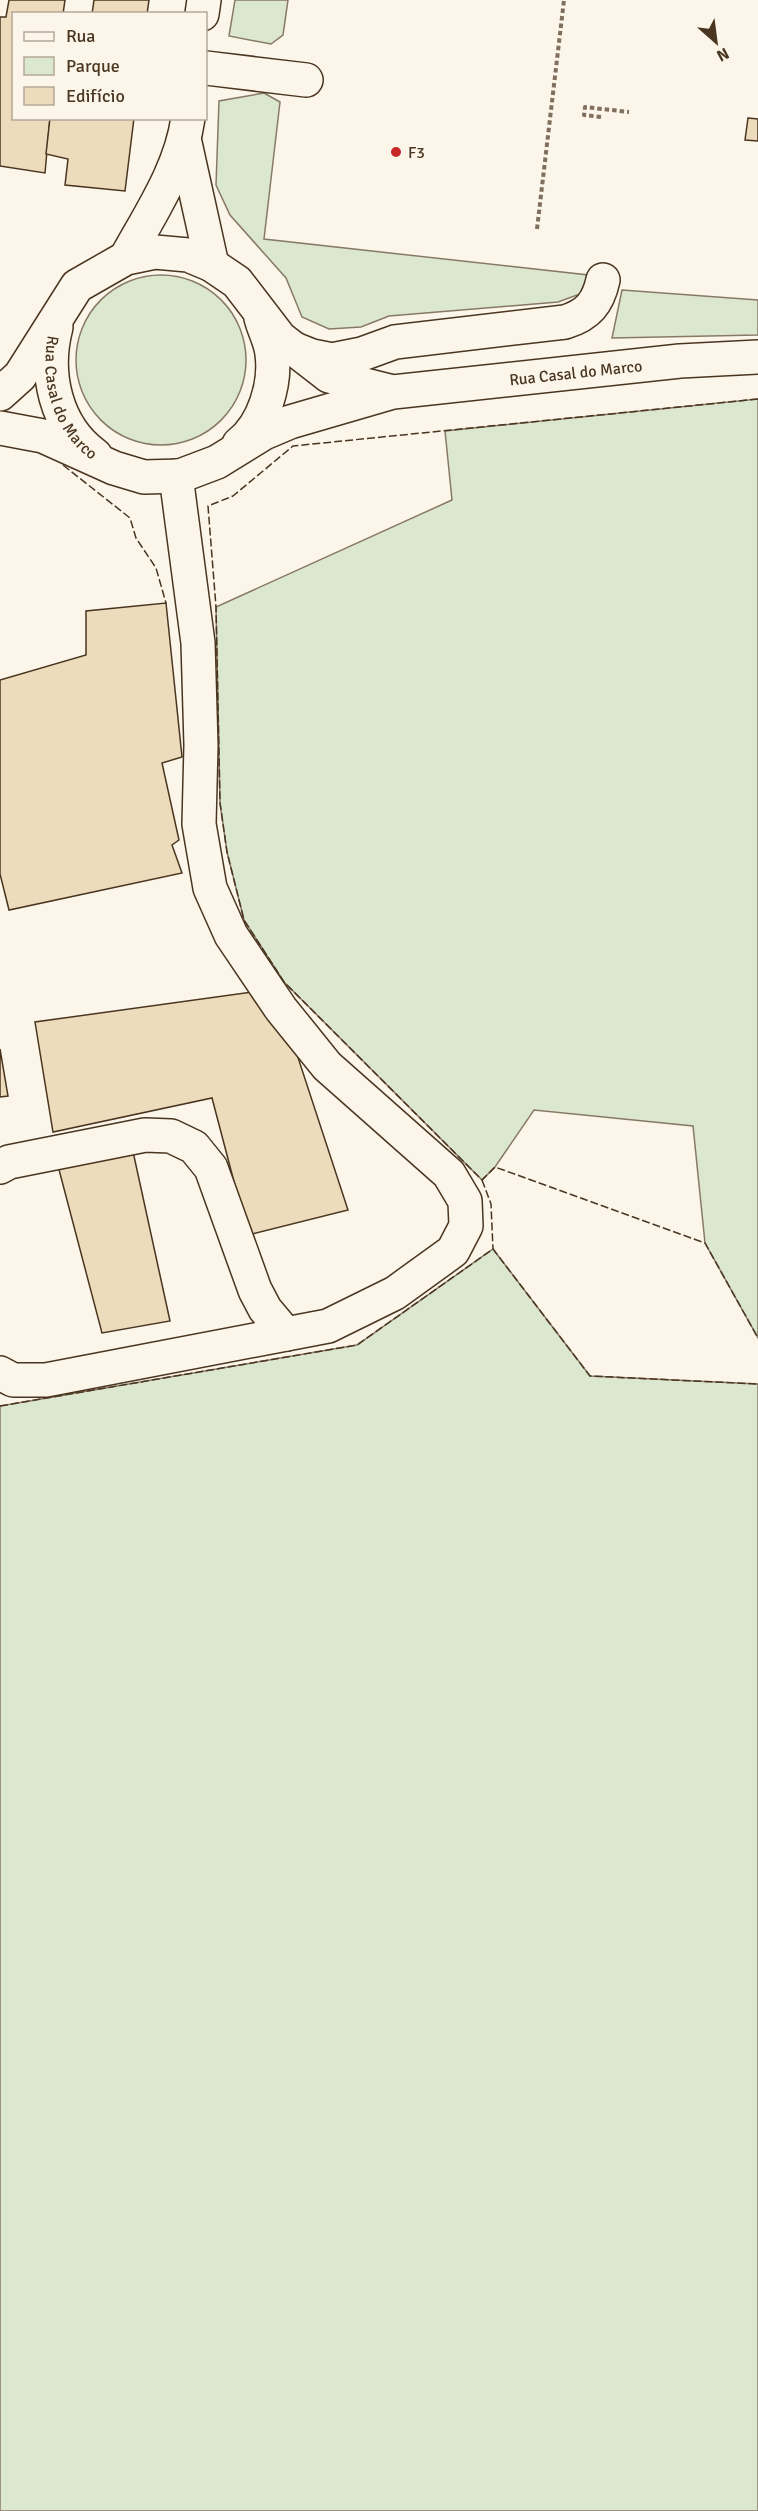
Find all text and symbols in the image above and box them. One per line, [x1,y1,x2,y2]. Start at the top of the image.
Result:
legend [12,12,207,120]
north arrow [686,12,746,72]
text: Rua [66,25,95,47]
text: N [713,43,732,66]
text: Parque [66,55,120,77]
text: Edifício [66,85,125,107]
place label: F3 [408,143,425,163]
marker: F3 [389,145,403,159]
street label: Rua Casal do Marco [40,334,101,464]
street label: Rua Casal do Marco [508,356,643,390]

